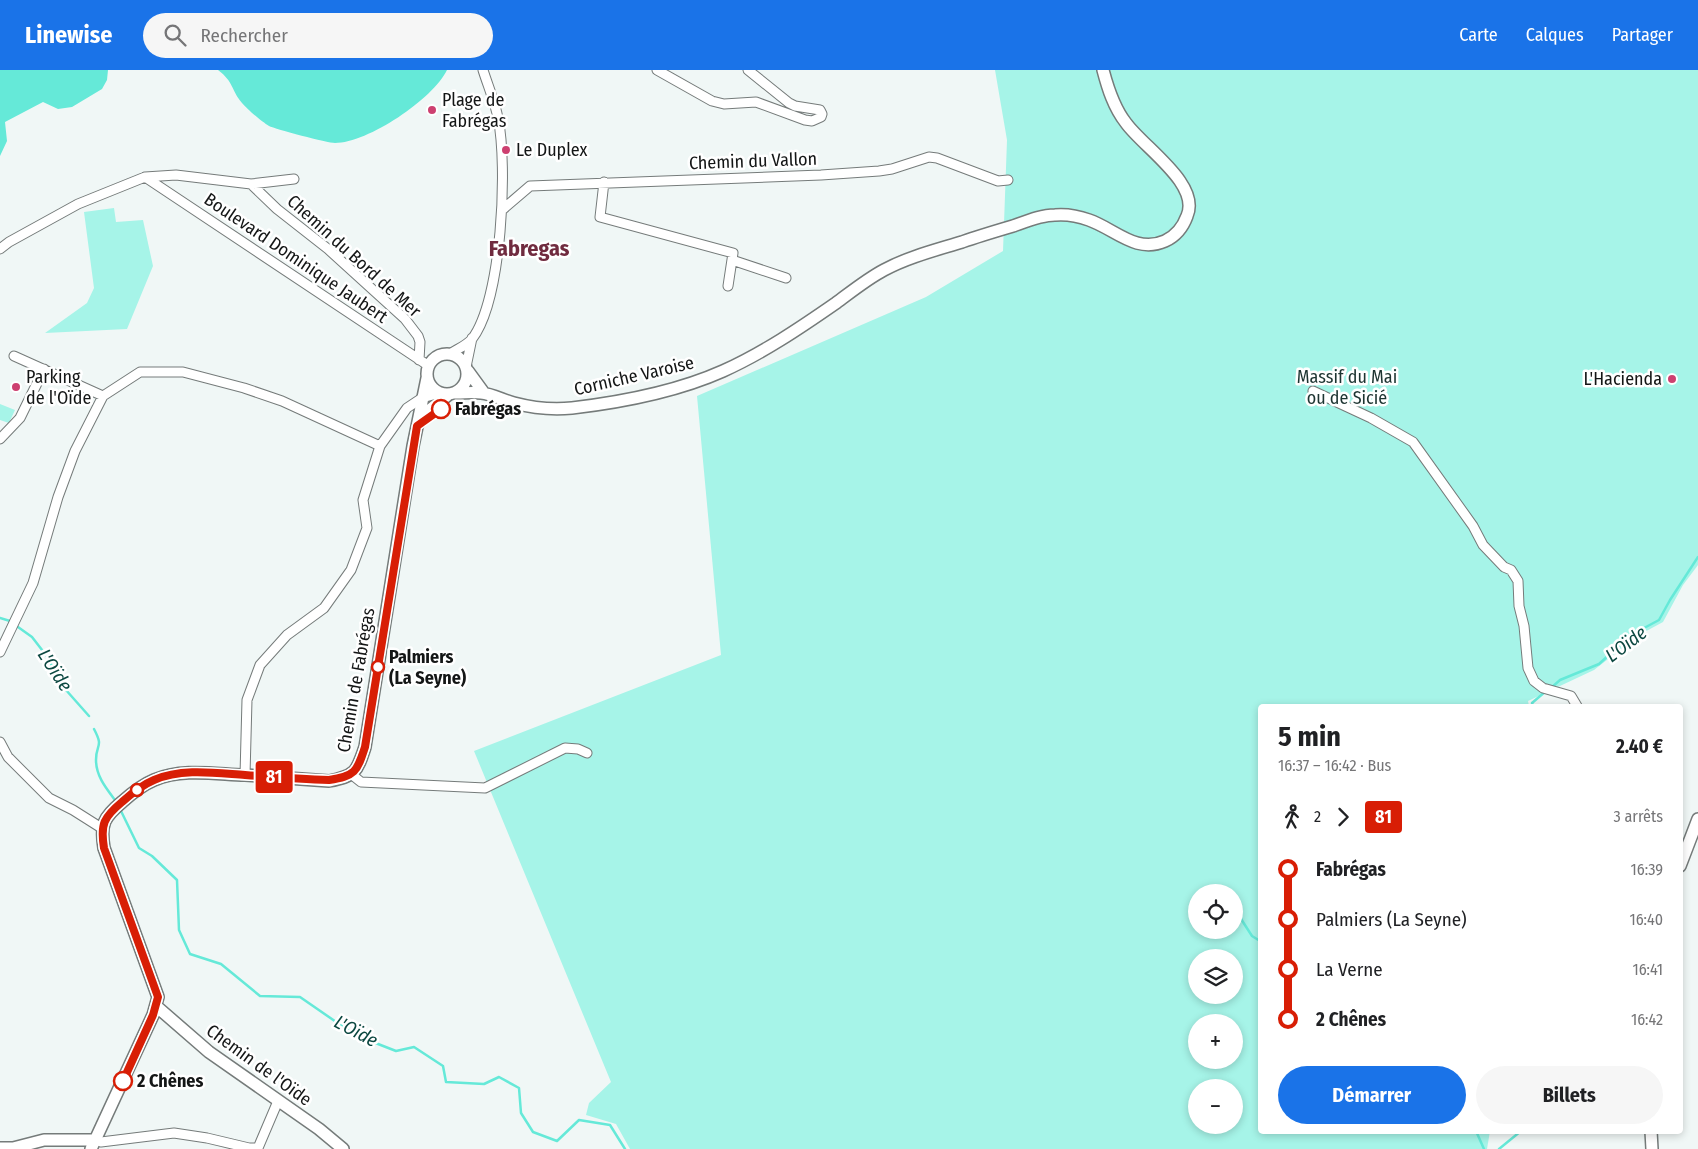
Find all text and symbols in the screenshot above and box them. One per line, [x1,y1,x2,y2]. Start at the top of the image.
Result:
search box [143,13,493,58]
text: Linewise [25,21,113,49]
icon: search [161,21,189,49]
text: Rechercher [201,24,288,47]
text: Carte [1459,24,1498,46]
text: Calques [1526,24,1584,46]
text: Partager [1612,24,1673,46]
place label: Plage de Fabrégas [442,89,507,132]
marker: Plage de Fabrégas [426,104,438,116]
place label: Le Duplex [516,139,588,161]
marker: Le Duplex [500,144,512,156]
street label: Chemin du Vallon [689,148,817,174]
street label: Boulevard Dominique Jaubert [200,188,392,328]
street label: Chemin du Bord de Mer [283,190,426,322]
district label: Fabregas [489,235,570,262]
street label: Corniche Varoise [572,351,696,400]
place label: Parking de l'Oïde [26,366,91,409]
park label: Massif du Mai ou de Sicié [1297,366,1397,409]
place label: L'Hacienda [1583,368,1662,390]
marker: L'Hacienda [1666,373,1678,385]
marker: Parking de l'Oïde [10,381,22,393]
place label: Fabrégas [455,398,521,420]
marker: Fabrégas [431,399,451,419]
street label: Chemin de Fabrégas [332,606,380,754]
water label: L'Oïde [1601,621,1651,667]
water label: L'Oïde [33,644,77,696]
place label: Palmiers (La Seyne) [389,646,467,689]
marker: Palmiers (La Seyne) [371,660,385,674]
text: 5 min [1278,720,1341,753]
text: 2.40 € [1616,735,1663,758]
text: 16:37 – 16:42 · Bus [1278,756,1391,775]
line badge: 81 [252,761,296,793]
text: 81 [266,766,282,788]
unlabelled marker [130,783,144,797]
icon: walk [1278,803,1306,831]
icon: forward [1329,803,1357,831]
text: 81 [1375,806,1392,828]
text: 2 [1314,807,1321,826]
text: 3 arrêts [1613,807,1663,826]
text: Fabrégas [1316,858,1386,881]
text: 16:39 [1630,860,1663,879]
map controls [1188,884,1243,1134]
button: locate [1188,884,1243,939]
text: Palmiers (La Seyne) [1316,908,1467,931]
text: 16:40 [1629,910,1663,929]
button: layers [1188,949,1243,1004]
text: La Verne [1316,958,1383,981]
text: 16:41 [1632,960,1663,979]
text: 2 Chênes [1316,1008,1386,1031]
water label: L'Oïde [330,1010,382,1052]
text: 16:42 [1631,1010,1663,1029]
button: + [1188,1014,1243,1069]
street label: Chemin de l'Oïde [202,1019,316,1111]
button: Démarrer [1278,1066,1466,1124]
button: Billets [1476,1066,1663,1124]
place label: 2 Chênes [136,1070,203,1092]
marker: 2 Chênes [113,1071,133,1091]
button: − [1188,1079,1243,1134]

